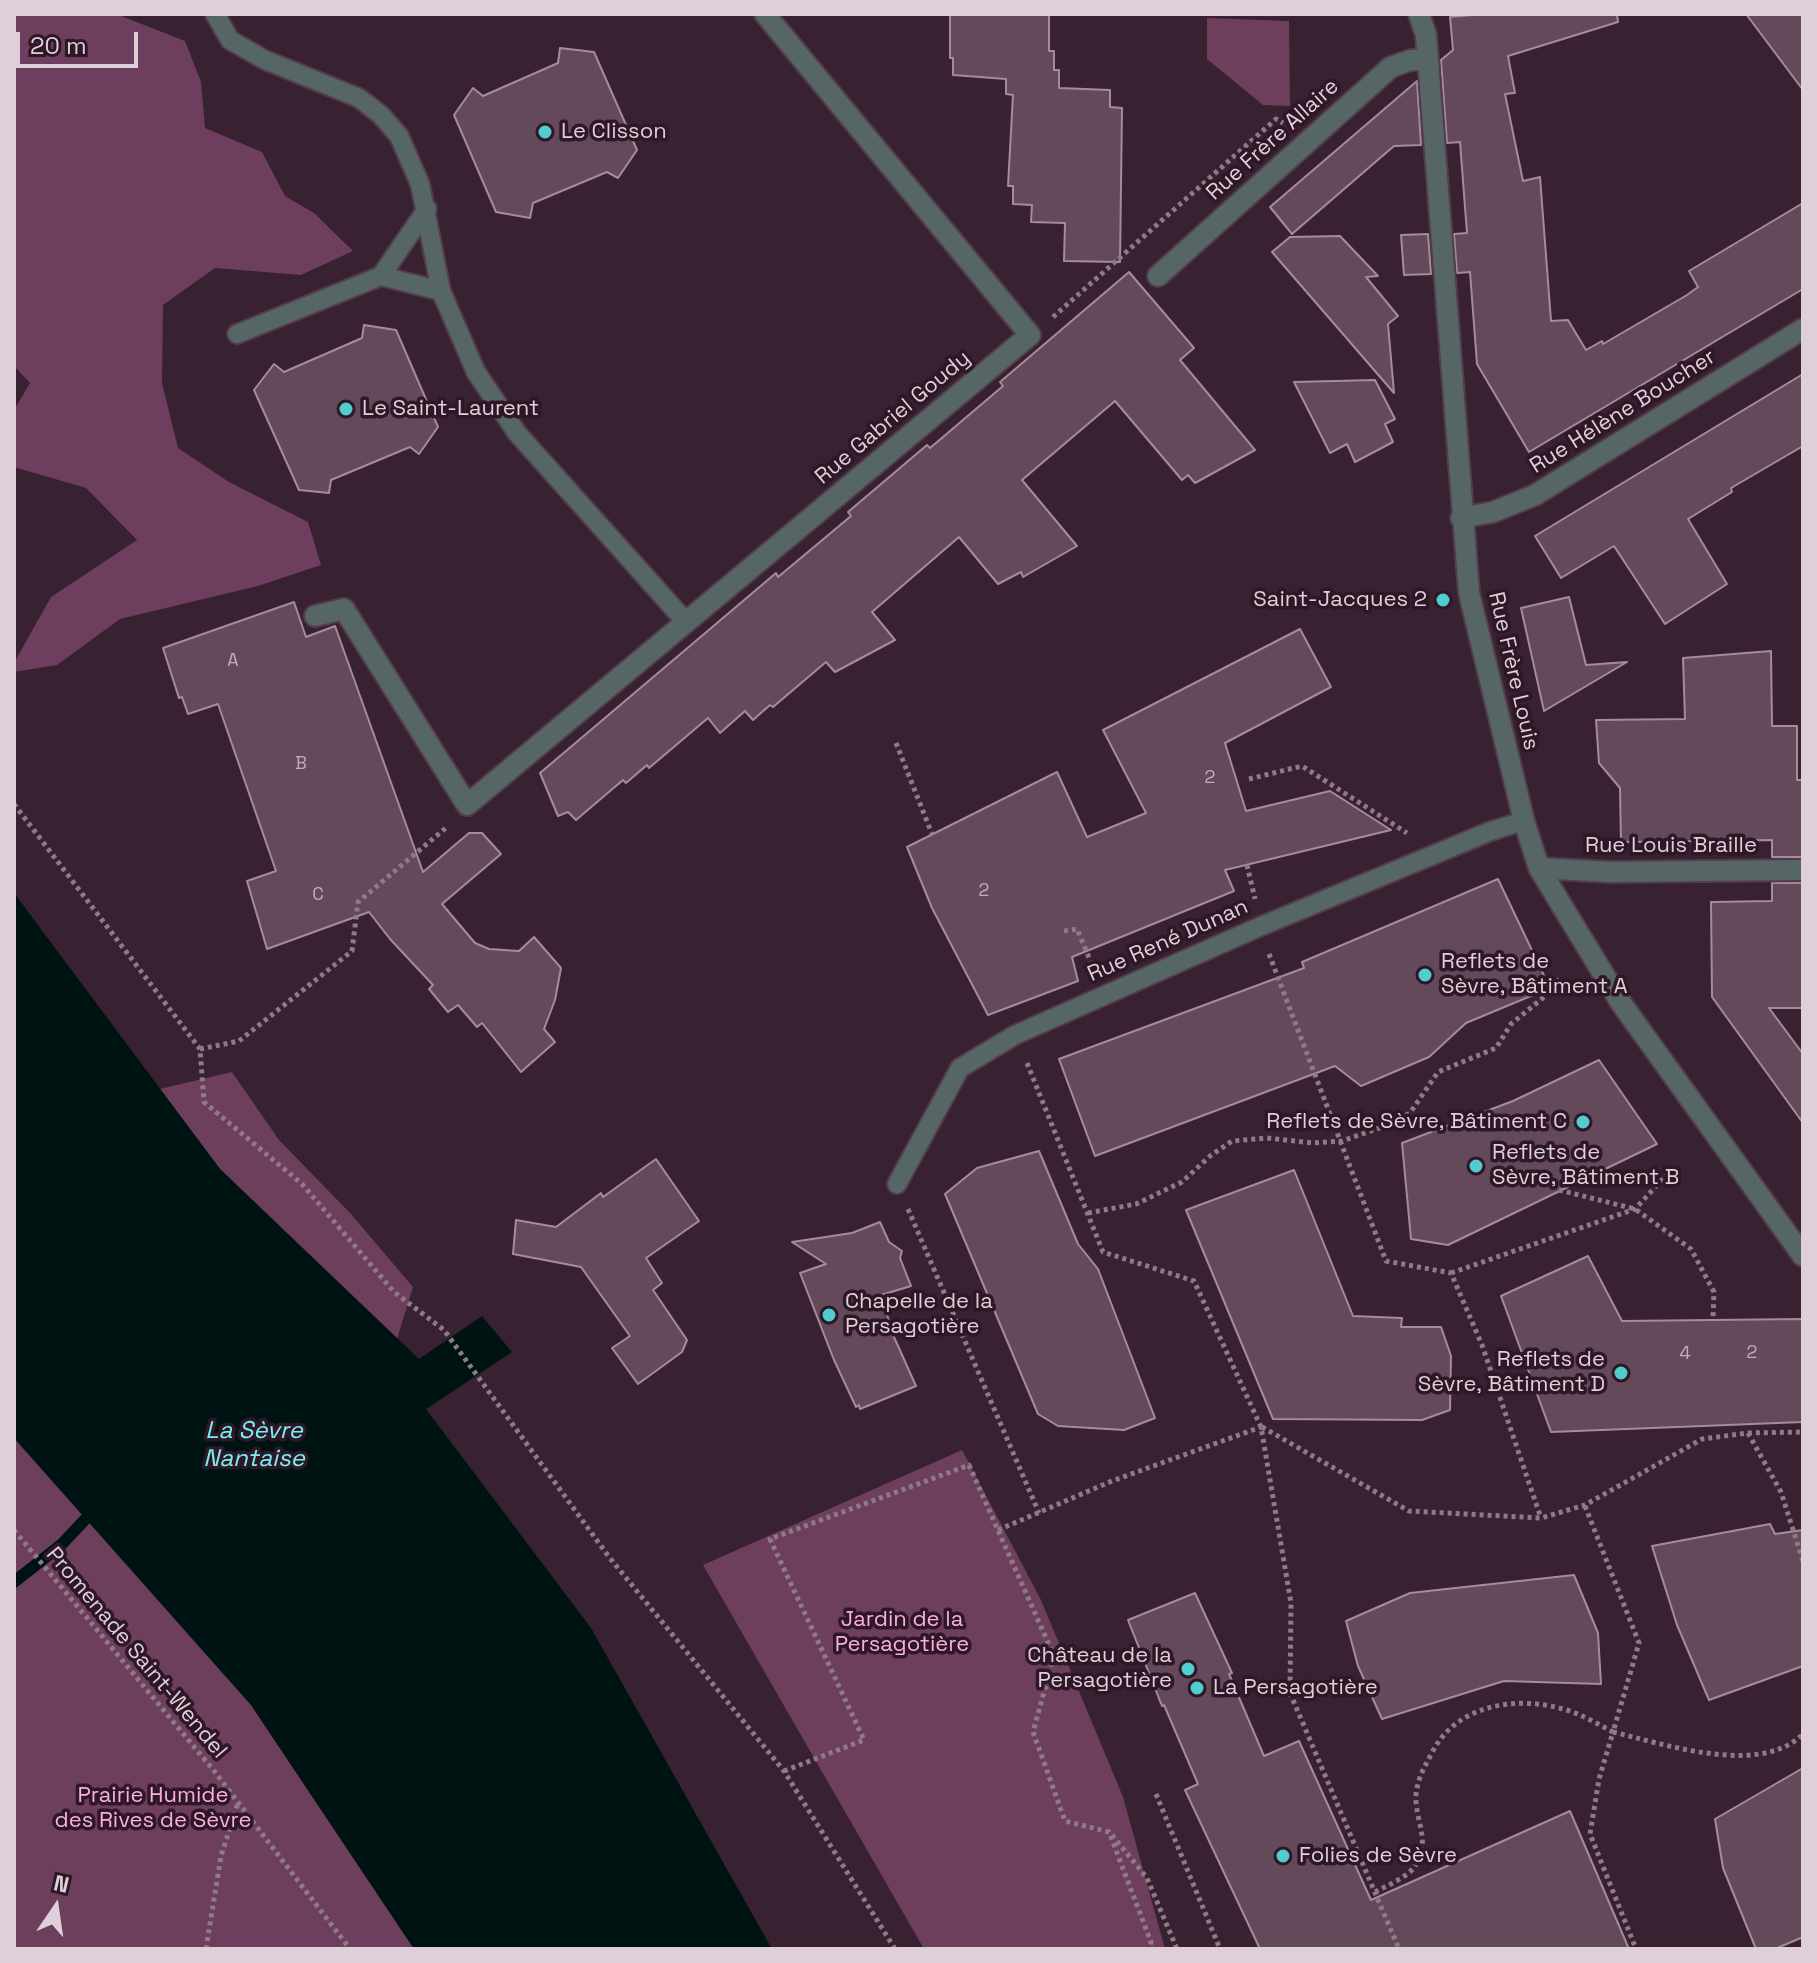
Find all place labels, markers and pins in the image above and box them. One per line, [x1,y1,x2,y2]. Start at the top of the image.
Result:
place label: Le Clisson [561,119,667,145]
marker: Le Clisson [536,123,554,141]
place label: Le Saint-Laurent [362,396,539,422]
marker: Le Saint-Laurent [337,400,355,418]
place label: Saint-Jacques 2 [1253,587,1427,613]
marker: Saint-Jacques 2 [1434,591,1452,609]
place label: Reflets de Sèvre, Bâtiment A [1441,949,1628,1000]
marker: Reflets de Sèvre, Bâtiment A [1416,966,1434,984]
place label: Reflets de Sèvre, Bâtiment C [1266,1109,1567,1135]
marker: Reflets de Sèvre, Bâtiment C [1574,1113,1592,1131]
place label: Reflets de Sèvre, Bâtiment B [1492,1140,1679,1192]
marker: Reflets de Sèvre, Bâtiment B [1467,1157,1485,1175]
place label: Chapelle de la Persagotière [845,1289,993,1340]
marker: Chapelle de la Persagotière [820,1306,838,1324]
place label: Reflets de Sèvre, Bâtiment D [1418,1347,1605,1398]
marker: Reflets de Sèvre, Bâtiment D [1612,1364,1630,1382]
place label: Château de la Persagotière [1027,1643,1172,1694]
marker: Château de la Persagotière [1179,1660,1197,1678]
place label: La Persagotière [1213,1675,1378,1701]
marker: La Persagotière [1188,1679,1206,1697]
place label: Folies de Sèvre [1299,1843,1457,1869]
marker: Folies de Sèvre [1274,1847,1292,1865]

